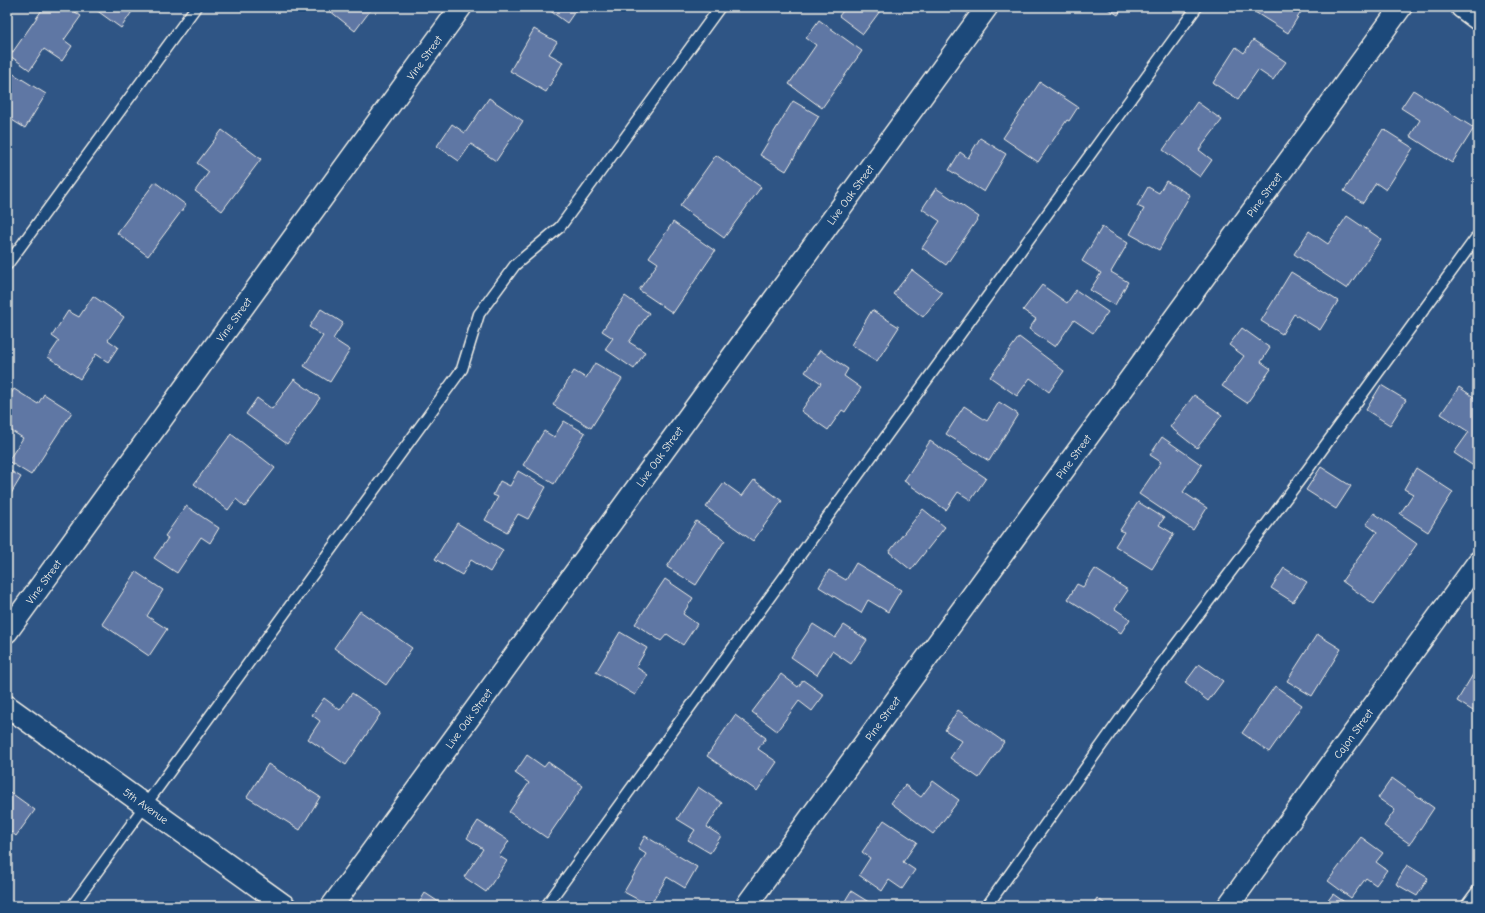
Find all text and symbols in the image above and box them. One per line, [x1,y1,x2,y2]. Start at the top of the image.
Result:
street label: Vine Street [404,32,445,82]
street label: Live Oak Street [824,162,877,227]
street label: Pine Street [1244,169,1285,219]
street label: Vine Street [214,294,255,344]
street label: Live Oak Street [633,423,686,489]
street label: Pine Street [1053,431,1094,481]
street label: Vine Street [23,557,64,606]
street label: Live Oak Street [442,685,495,751]
street label: Pine Street [862,693,904,743]
street label: Cajon Street [1331,706,1376,761]
street label: 5th Avenue [121,785,171,827]

